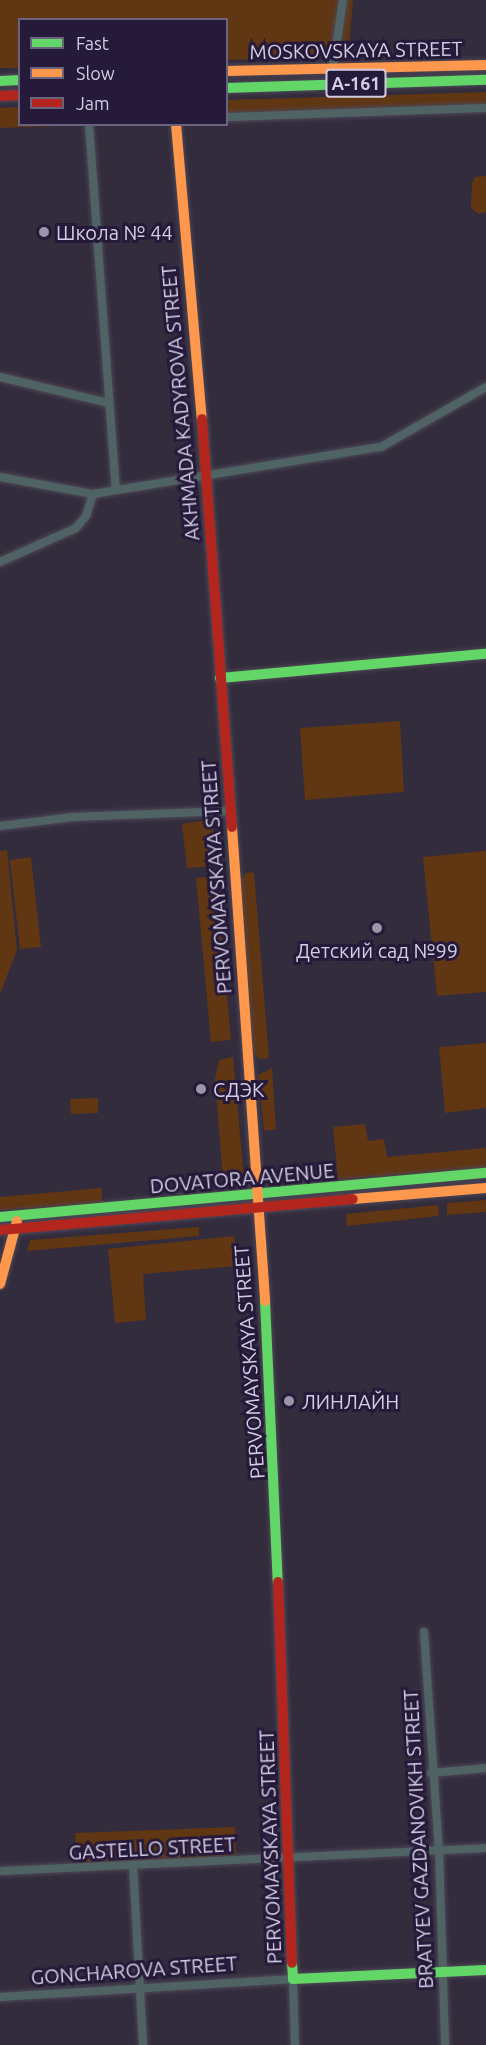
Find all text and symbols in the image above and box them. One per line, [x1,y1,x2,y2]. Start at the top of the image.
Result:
legend [18,18,228,126]
text: Fast [76,33,109,53]
street label: MOSKOVSKAYA STREET [249,36,463,64]
text: Slow [76,63,115,83]
road number: А-161 [324,68,388,98]
text: Jam [76,93,110,113]
place label: Школа № 44 [56,220,173,244]
marker: Школа № 44 [37,225,51,239]
street label: AKHMADA KADYROVA STREET [156,264,204,542]
street label: PERVOMAYSKAYA STREET [196,759,236,995]
marker: Детский сад №99 [370,921,384,935]
place label: Детский сад №99 [296,938,458,962]
place label: СДЭК [213,1077,264,1101]
marker: СДЭК [194,1082,208,1096]
street label: DOVATORA AVENUE [149,1158,335,1198]
street label: PERVOMAYSKAYA STREET [229,1244,269,1480]
place label: ЛИНЛАЙН [302,1389,399,1413]
marker: ЛИНЛАЙН [280,1392,298,1410]
street label: BRATYEV GAZDANOVIKH STREET [398,1689,438,1989]
street label: PERVOMAYSKAYA STREET [254,1729,286,1965]
street label: GASTELLO STREET [68,1832,236,1864]
street label: GONCHAROVA STREET [30,1951,238,1989]

